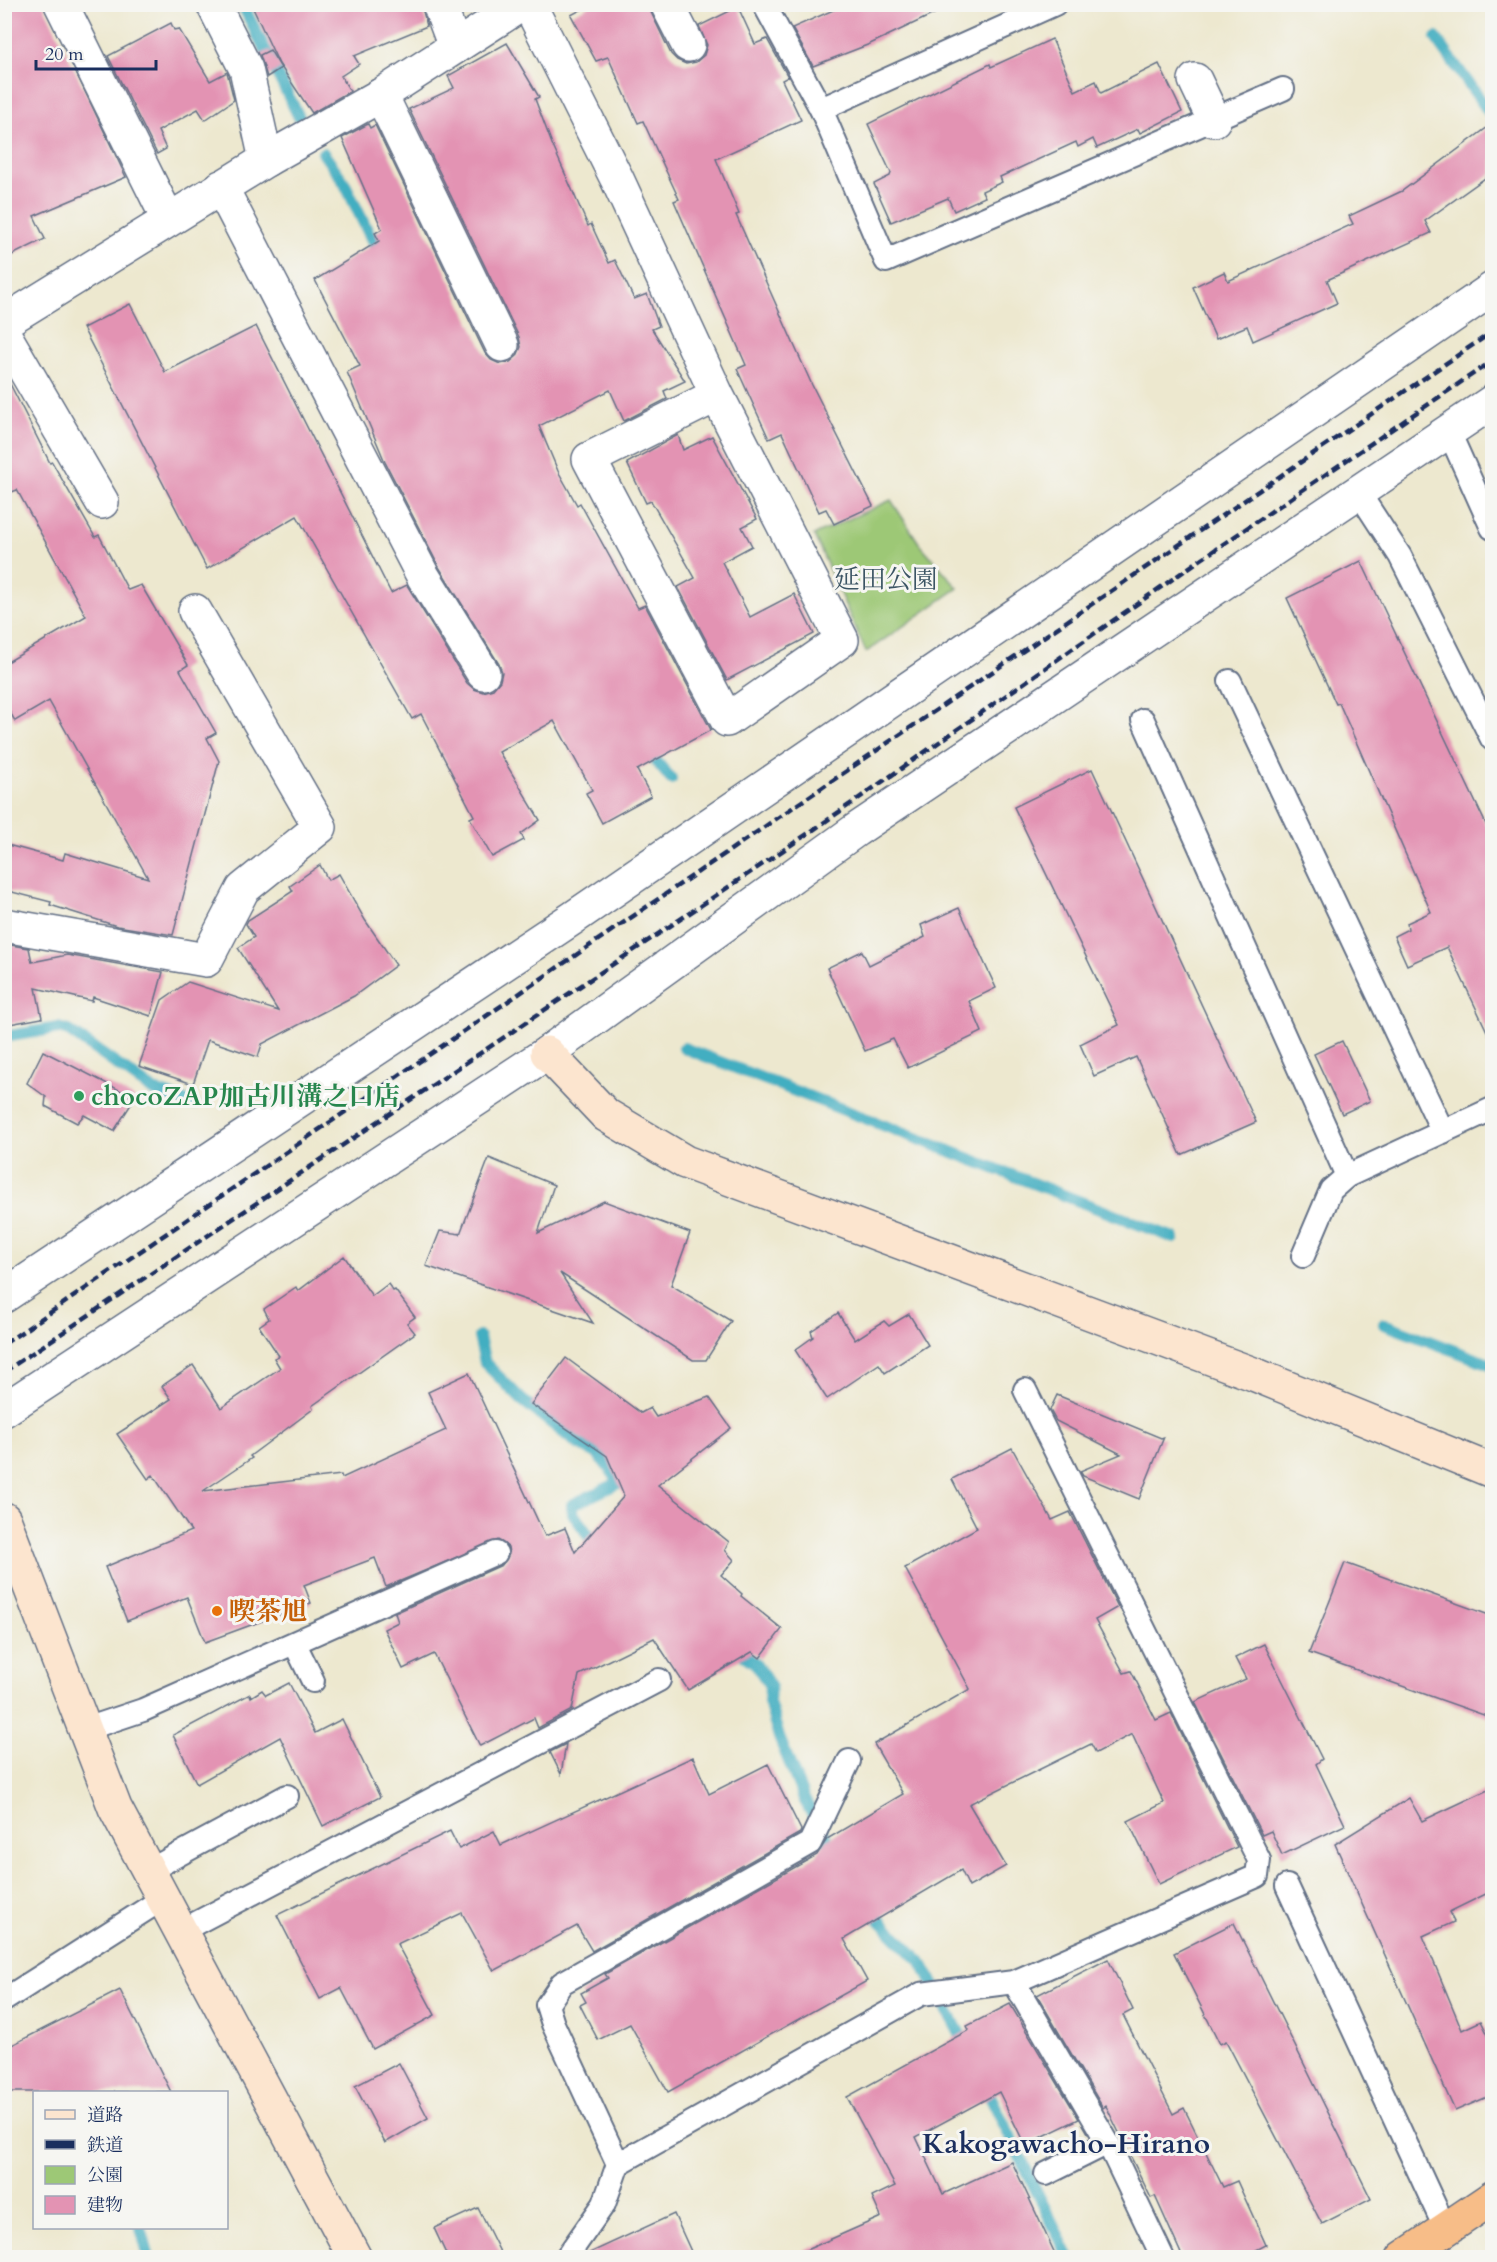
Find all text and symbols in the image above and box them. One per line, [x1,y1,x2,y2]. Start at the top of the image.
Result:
scale bar [36,33,156,71]
text: 20 m [45,42,84,67]
park label: 延田公園 [834,562,938,597]
place label: chocoZAP加古川溝之口店 [91,1079,400,1114]
marker: chocoZAP加古川溝之口店 [72,1089,86,1103]
place label: 喫茶旭 [229,1594,307,1629]
marker: 喫茶旭 [210,1604,224,1618]
legend [33,2091,228,2229]
text: 道路 [87,2103,123,2128]
district label: Kakogawacho-Hirano [922,2125,1210,2163]
text: 鉄道 [87,2133,123,2158]
text: 公園 [87,2163,123,2188]
text: 建物 [87,2193,123,2218]

